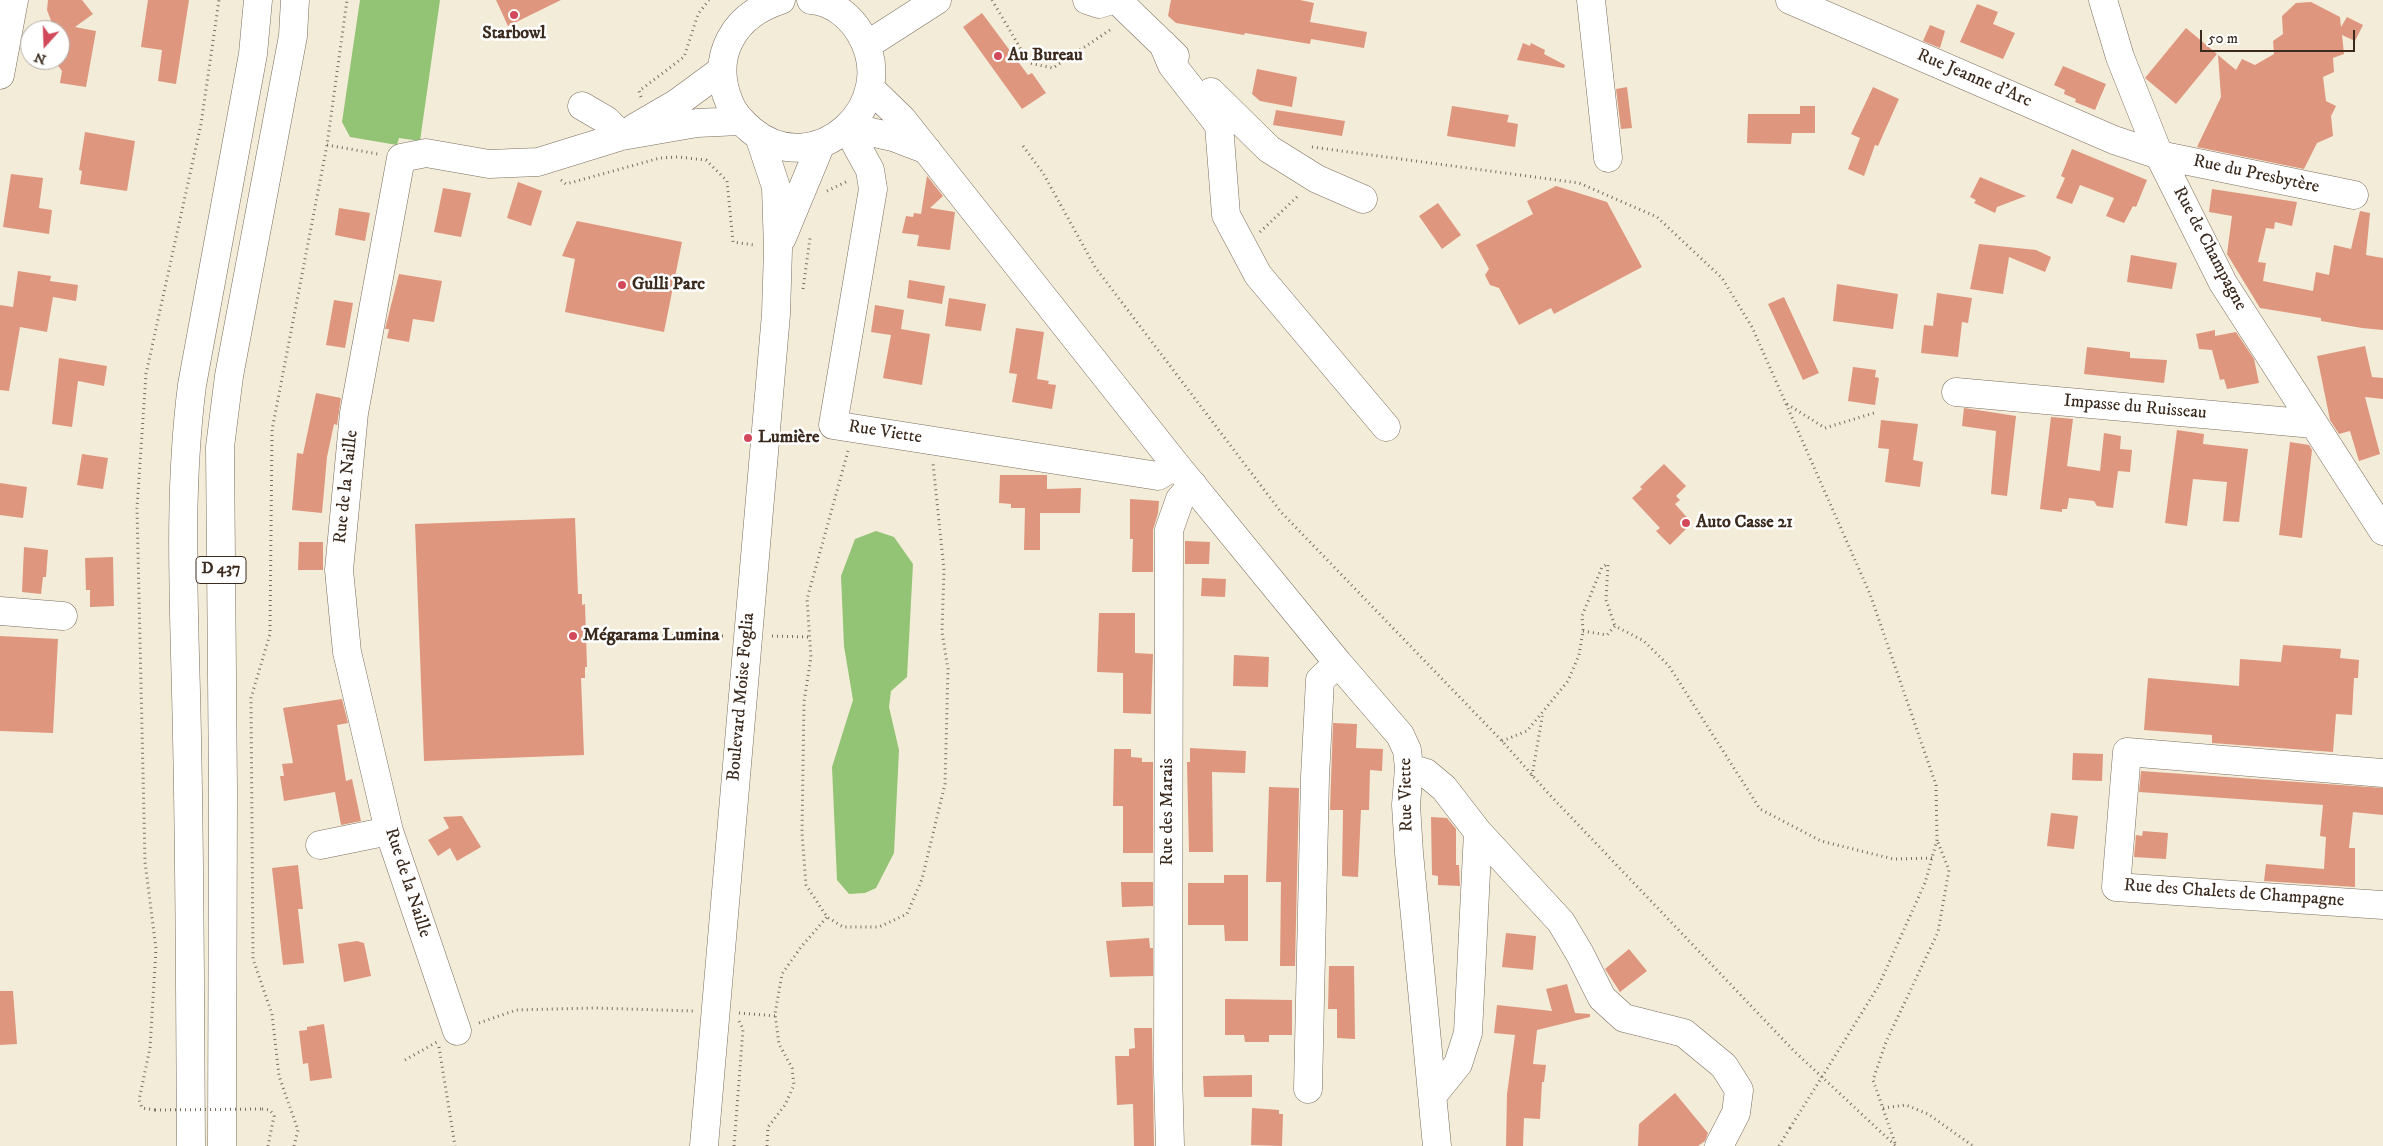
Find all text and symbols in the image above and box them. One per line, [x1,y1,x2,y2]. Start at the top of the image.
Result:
marker: Starbowl [508,9,520,21]
north arrow [20,20,70,70]
scale bar [2203,20,2358,52]
place label: Starbowl [482,23,546,45]
text: 50 m [2208,29,2238,48]
place label: Au Bureau [1008,45,1083,67]
street label: Rue Jeanne d'Arc [1913,45,2035,113]
text: N [32,48,49,69]
marker: Au Bureau [992,50,1004,62]
street label: Rue du Presbytère [2191,151,2321,199]
street label: Rue de Champagne [2167,183,2251,315]
place label: Gulli Parc [632,274,705,296]
marker: Gulli Parc [616,279,628,291]
street label: Impasse du Ruisseau [2063,391,2207,425]
street label: Rue Viette [847,417,923,449]
place label: Lumière [758,427,819,449]
street label: Rue de la Naille [330,429,364,545]
marker: Lumière [742,432,754,444]
place label: Auto Casse 21 [1696,512,1793,534]
marker: Auto Casse 21 [1680,517,1692,529]
road number: D 437 [196,556,246,584]
street label: Boulevard Moise Foglia [724,612,760,782]
place label: Mégarama Lumina [583,625,719,647]
marker: Mégarama Lumina [567,630,579,642]
street label: Rue des Marais [1157,758,1179,866]
street label: Rue Viette [1396,758,1418,832]
street label: Rue de la Naille [379,825,435,941]
street label: Rue des Chalets de Champagne [2123,876,2345,912]

